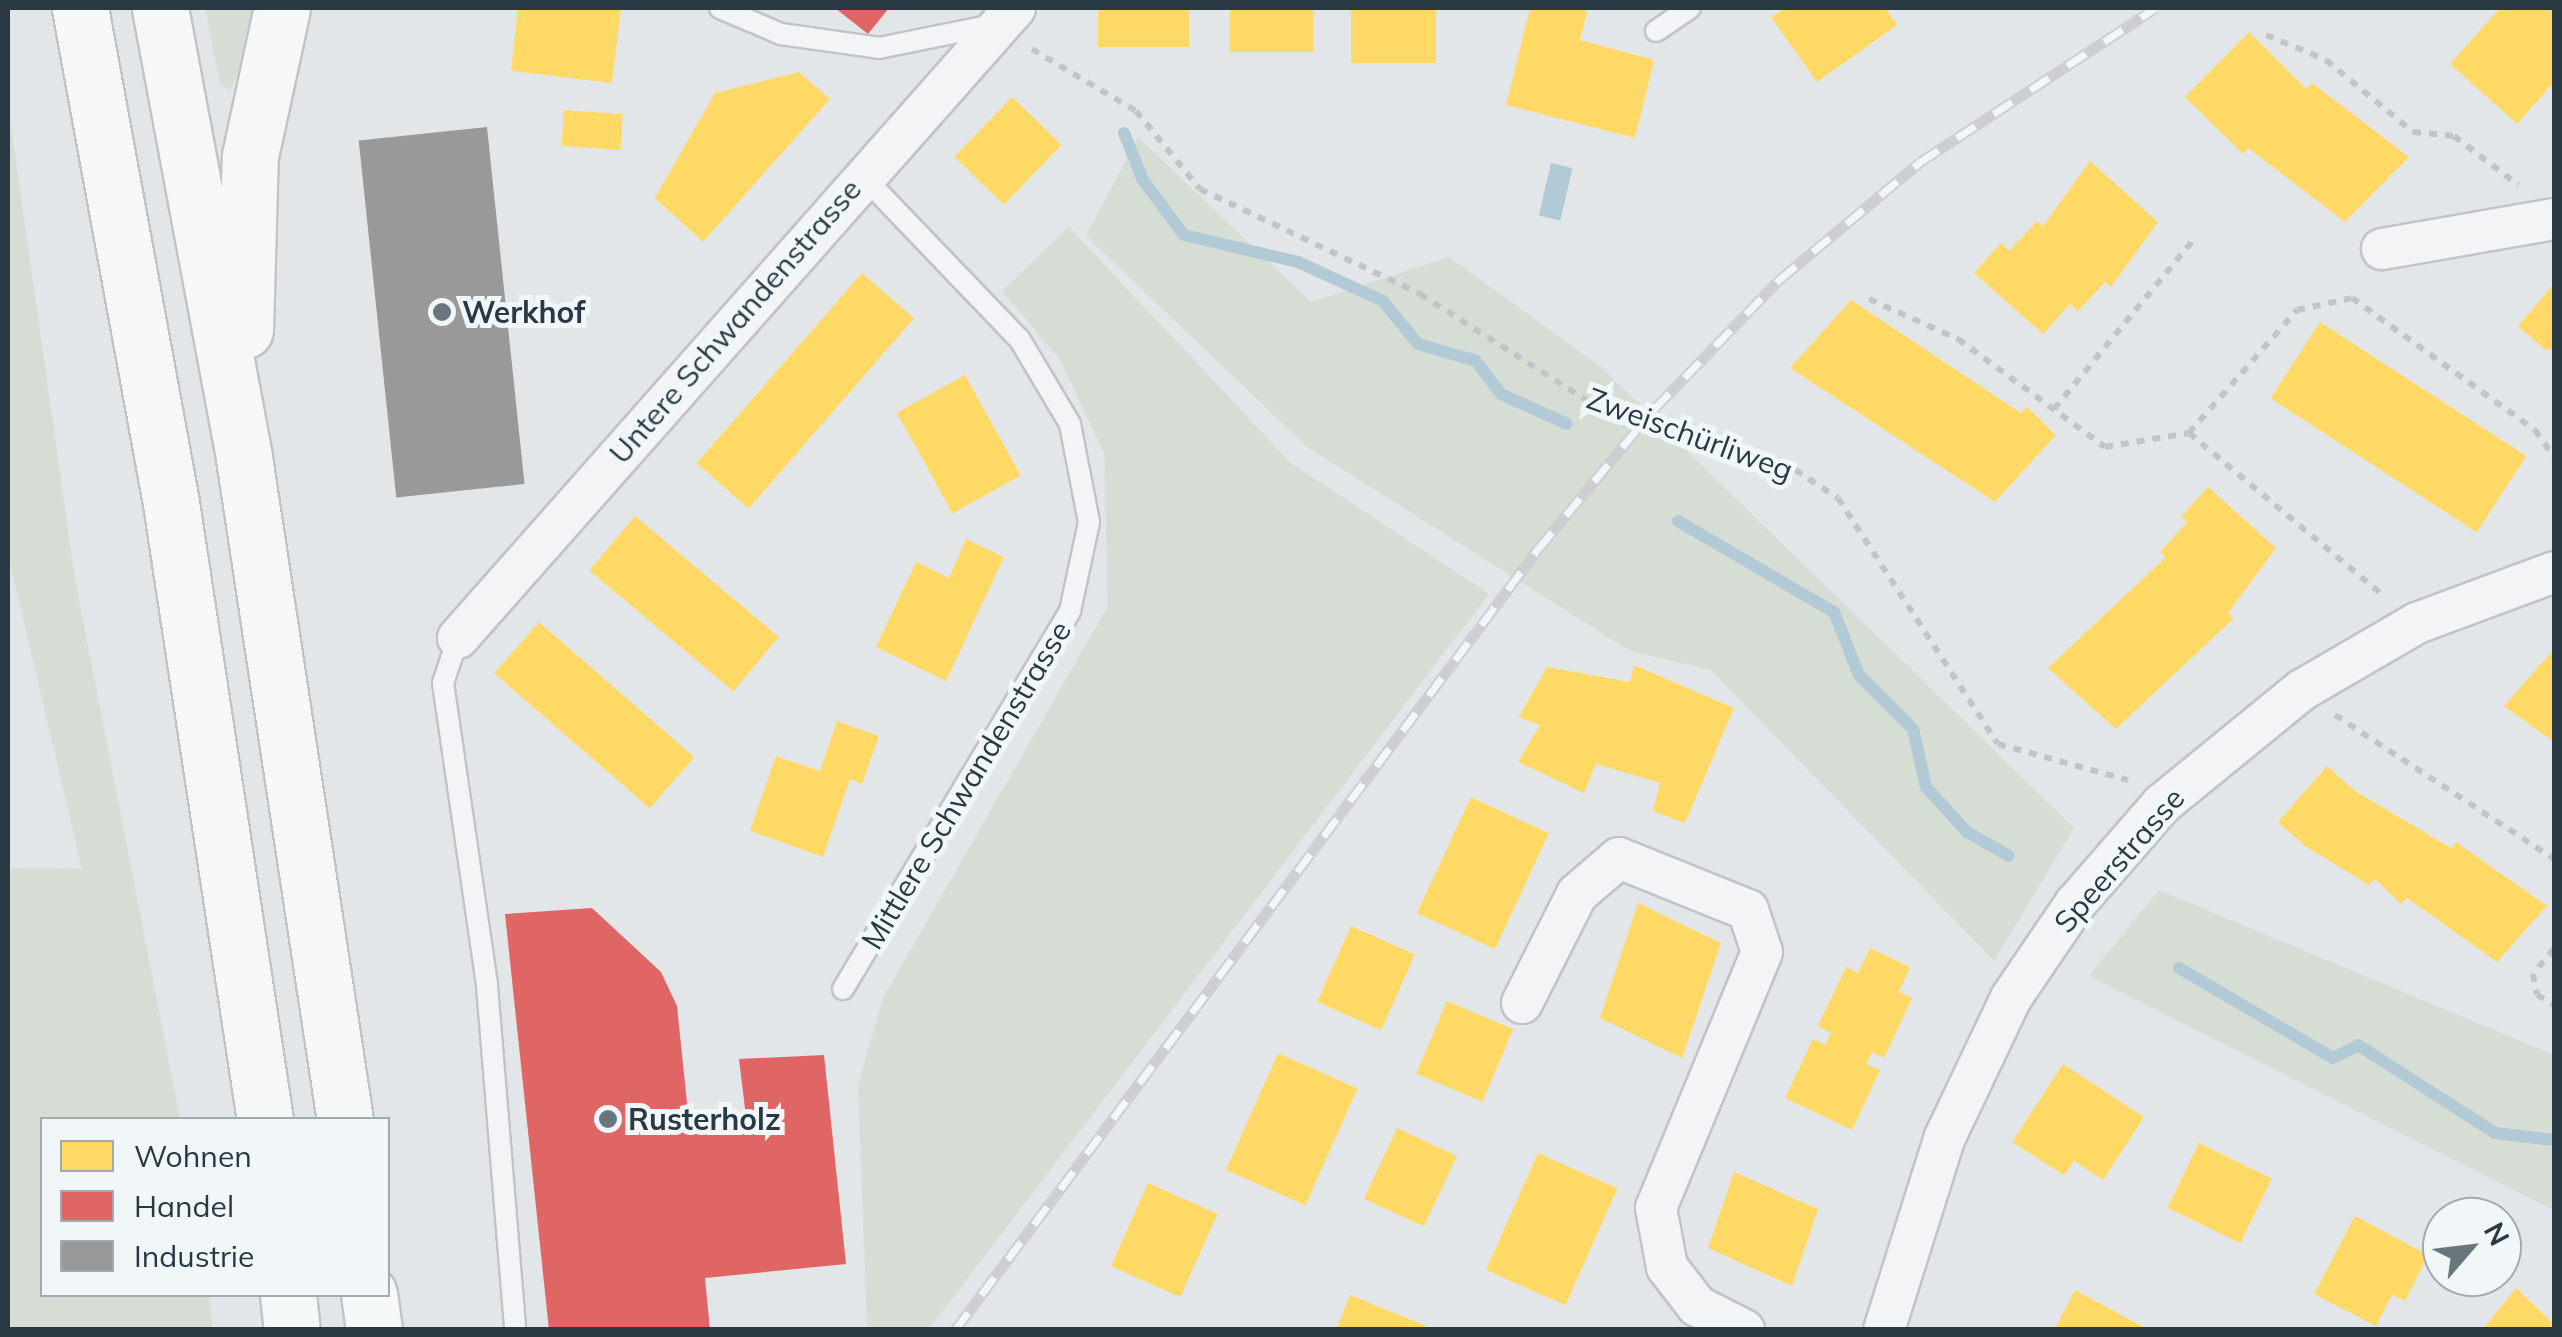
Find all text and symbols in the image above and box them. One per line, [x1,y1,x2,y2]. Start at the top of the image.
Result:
street label: Untere Schwandenstrasse [602,171,868,471]
place label: Werkhof [462,294,585,330]
marker: Werkhof [431,301,453,323]
street label: Zweischürliweg [1582,380,1798,488]
street label: Mittlere Schwandenstrasse [854,615,1078,955]
street label: Speerstrasse [2046,780,2192,940]
place label: Rusterholz [628,1101,781,1137]
marker: Rusterholz [597,1108,619,1130]
legend [40,1117,390,1297]
text: Wohnen [134,1137,252,1175]
text: Handel [134,1187,234,1225]
north arrow [2422,1197,2522,1297]
text: N [2477,1216,2518,1251]
text: Industrie [134,1237,254,1275]

